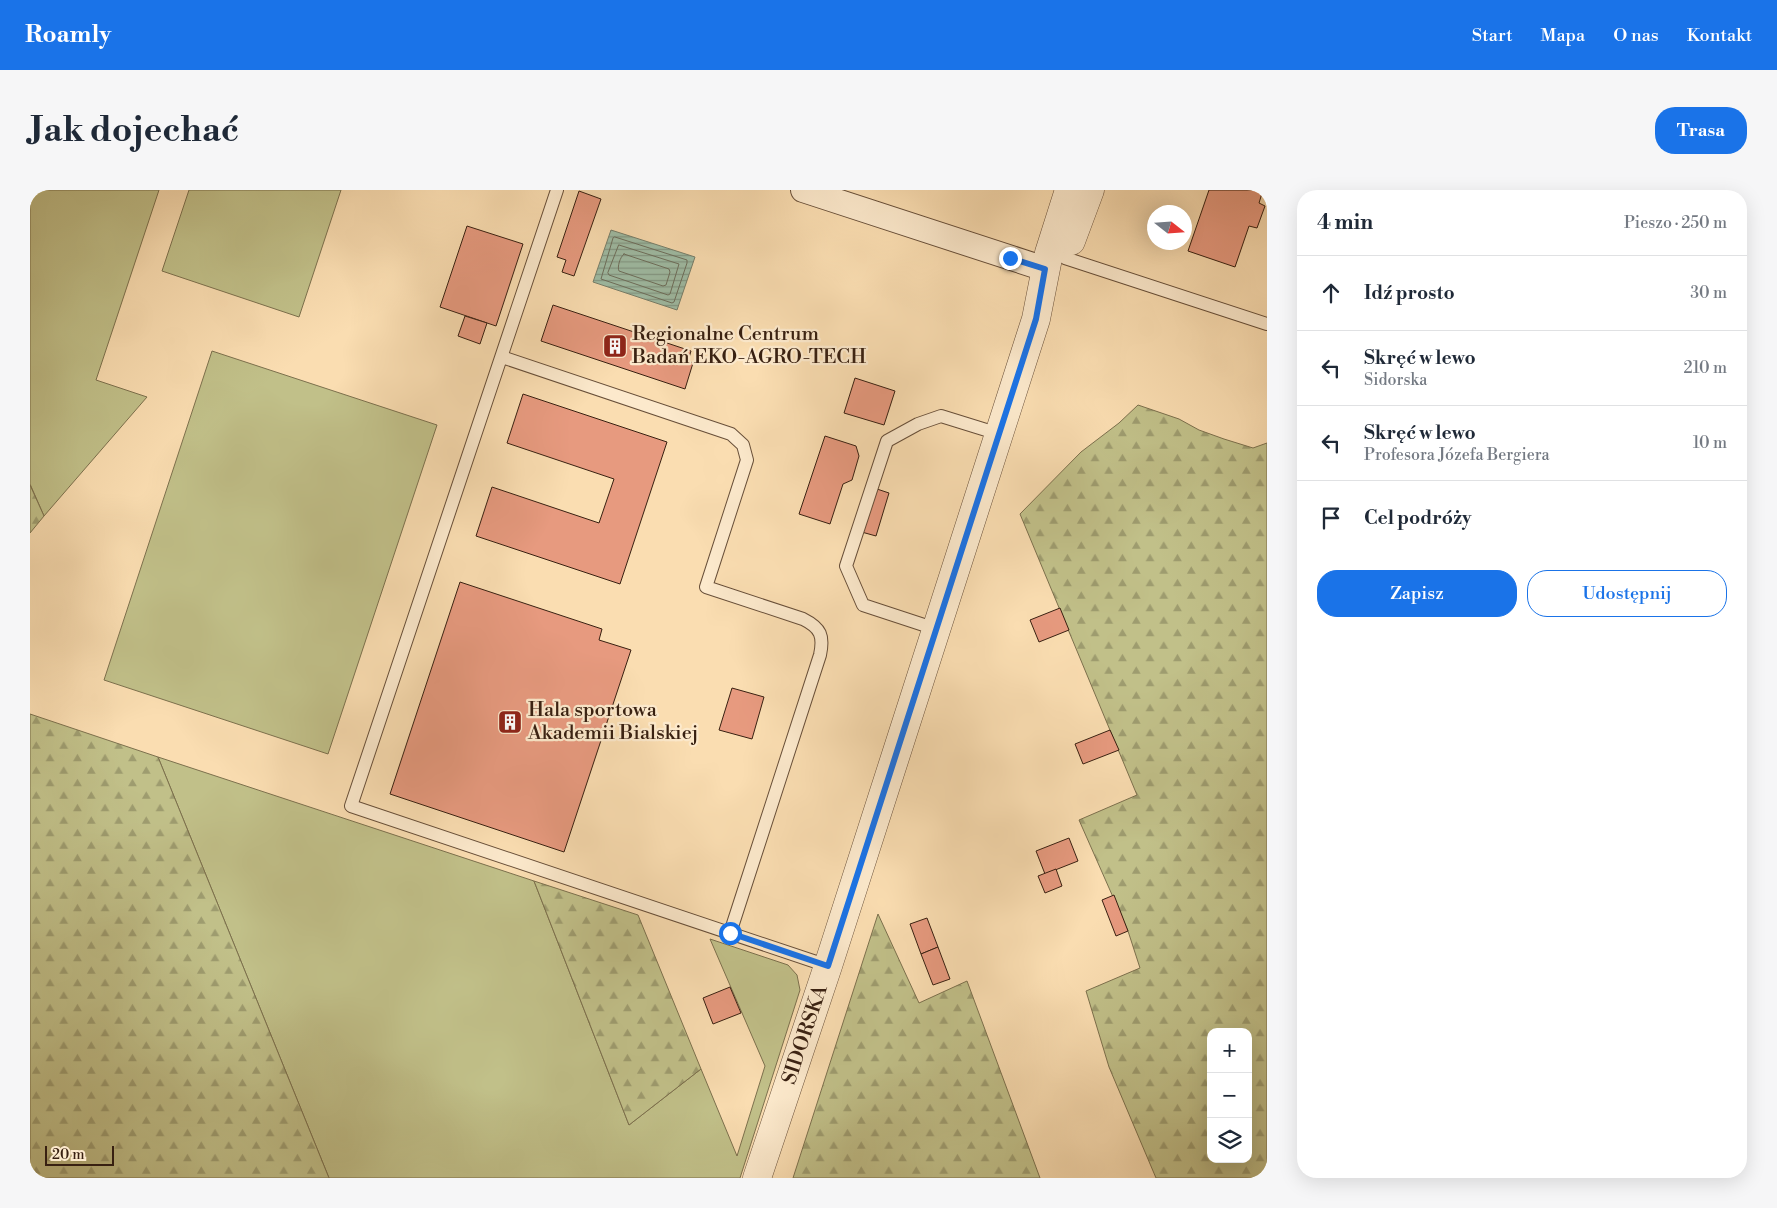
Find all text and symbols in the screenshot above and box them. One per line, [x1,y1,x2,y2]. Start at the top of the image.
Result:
text: Roamly [25,20,111,50]
text: Start [1472,24,1513,47]
text: Mapa [1541,24,1585,47]
text: O nas [1613,24,1659,47]
text: Kontakt [1687,24,1752,47]
button: Trasa [1655,107,1747,154]
text: Jak dojechać [30,109,239,152]
north arrow [1147,205,1192,250]
text: 4 min [1317,210,1373,236]
text: Pieszo · 250 m [1624,213,1727,233]
route end [999,247,1022,270]
icon: ahead [1317,279,1345,307]
text: Idź prosto [1364,281,1455,305]
text: 30 m [1690,283,1727,303]
place label: Regionalne Centrum Badań EKO-AGRO-TECH [631,322,866,370]
building icon: Regionalne Centrum Badań EKO-AGRO-TECH [602,333,628,359]
text: Skręć w lewo [1364,346,1476,370]
icon: left [1317,354,1345,382]
text: 210 m [1683,358,1727,378]
text: Sidorska [1364,370,1427,390]
text: Skręć w lewo [1364,421,1476,445]
icon: left [1317,429,1345,457]
text: 10 m [1693,433,1727,453]
text: Profesora Józefa Bergiera [1364,445,1550,465]
icon: arrive [1317,504,1345,532]
text: Cel podróży [1364,506,1471,530]
button: Zapisz [1317,570,1517,617]
button: Udostępnij [1527,570,1727,617]
place label: Hala sportowa Akademii Bialskiej [527,698,698,746]
building icon: Hala sportowa Akademii Bialskiej [497,709,523,735]
route start [719,922,742,945]
street label: SIDORSKA [777,981,834,1088]
map controls [1207,1028,1252,1163]
button: + [1207,1028,1252,1073]
button: − [1207,1073,1252,1118]
button: layers [1207,1118,1252,1163]
scale bar [45,1143,114,1166]
text: 20 m [52,1146,84,1164]

